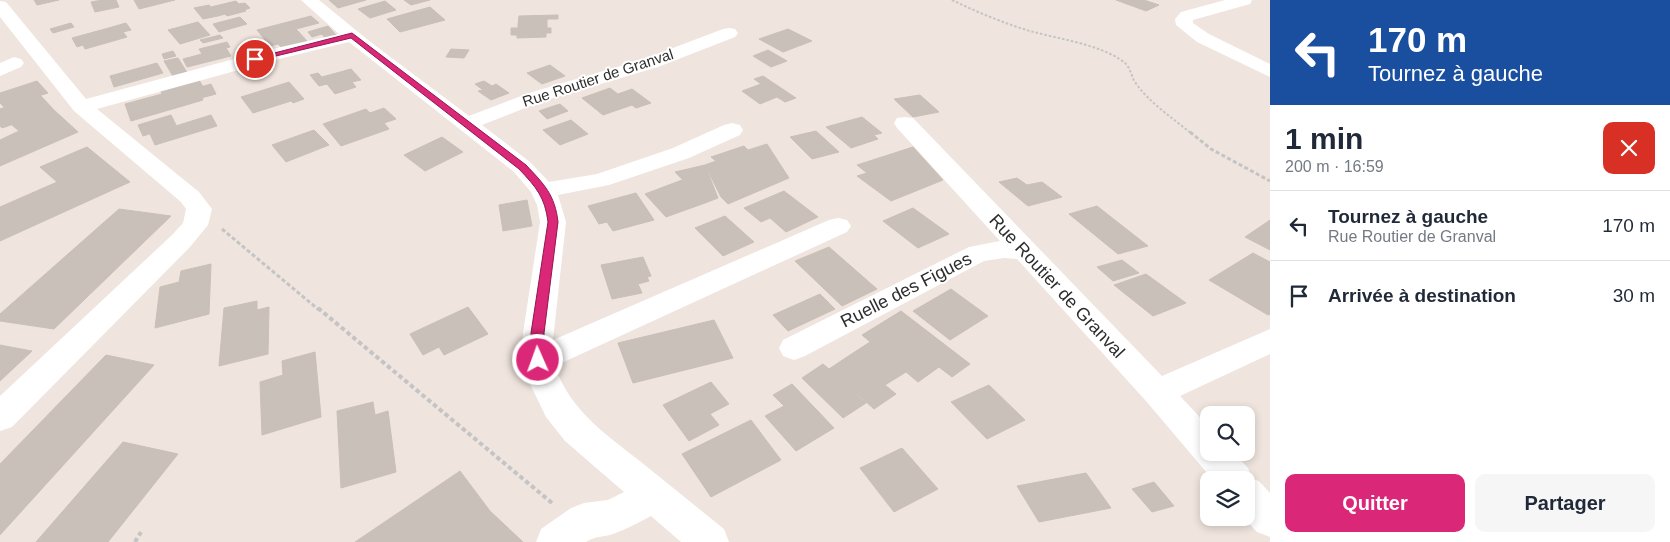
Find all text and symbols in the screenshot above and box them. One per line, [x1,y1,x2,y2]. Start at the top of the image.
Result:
icon: left [1285,20,1350,85]
text: 170 m [1368,20,1467,59]
pin [234,38,276,80]
icon: arrive [241,45,269,73]
street label: Rue Routier de Granval [520,45,675,110]
text: Tournez à gauche [1368,61,1543,86]
text: 1 min [1285,122,1363,155]
button: close [1603,122,1655,174]
text: 200 m · 16:59 [1285,158,1384,175]
text: Tournez à gauche [1328,206,1488,227]
street label: Rue Routier de Granval [985,210,1129,362]
icon: left [1285,212,1313,240]
text: 170 m [1602,215,1655,236]
text: Rue Routier de Granval [1328,228,1496,245]
street label: Ruelle des Figues [837,248,975,332]
icon: arrive [1285,282,1313,310]
text: Arrivée à destination [1328,285,1516,306]
text: 30 m [1613,285,1655,306]
position arrow [511,333,563,385]
map controls [1200,406,1255,526]
button: search [1200,406,1255,461]
button: layers [1200,471,1255,526]
button: Quitter [1285,474,1465,532]
button: Partager [1475,474,1655,532]

